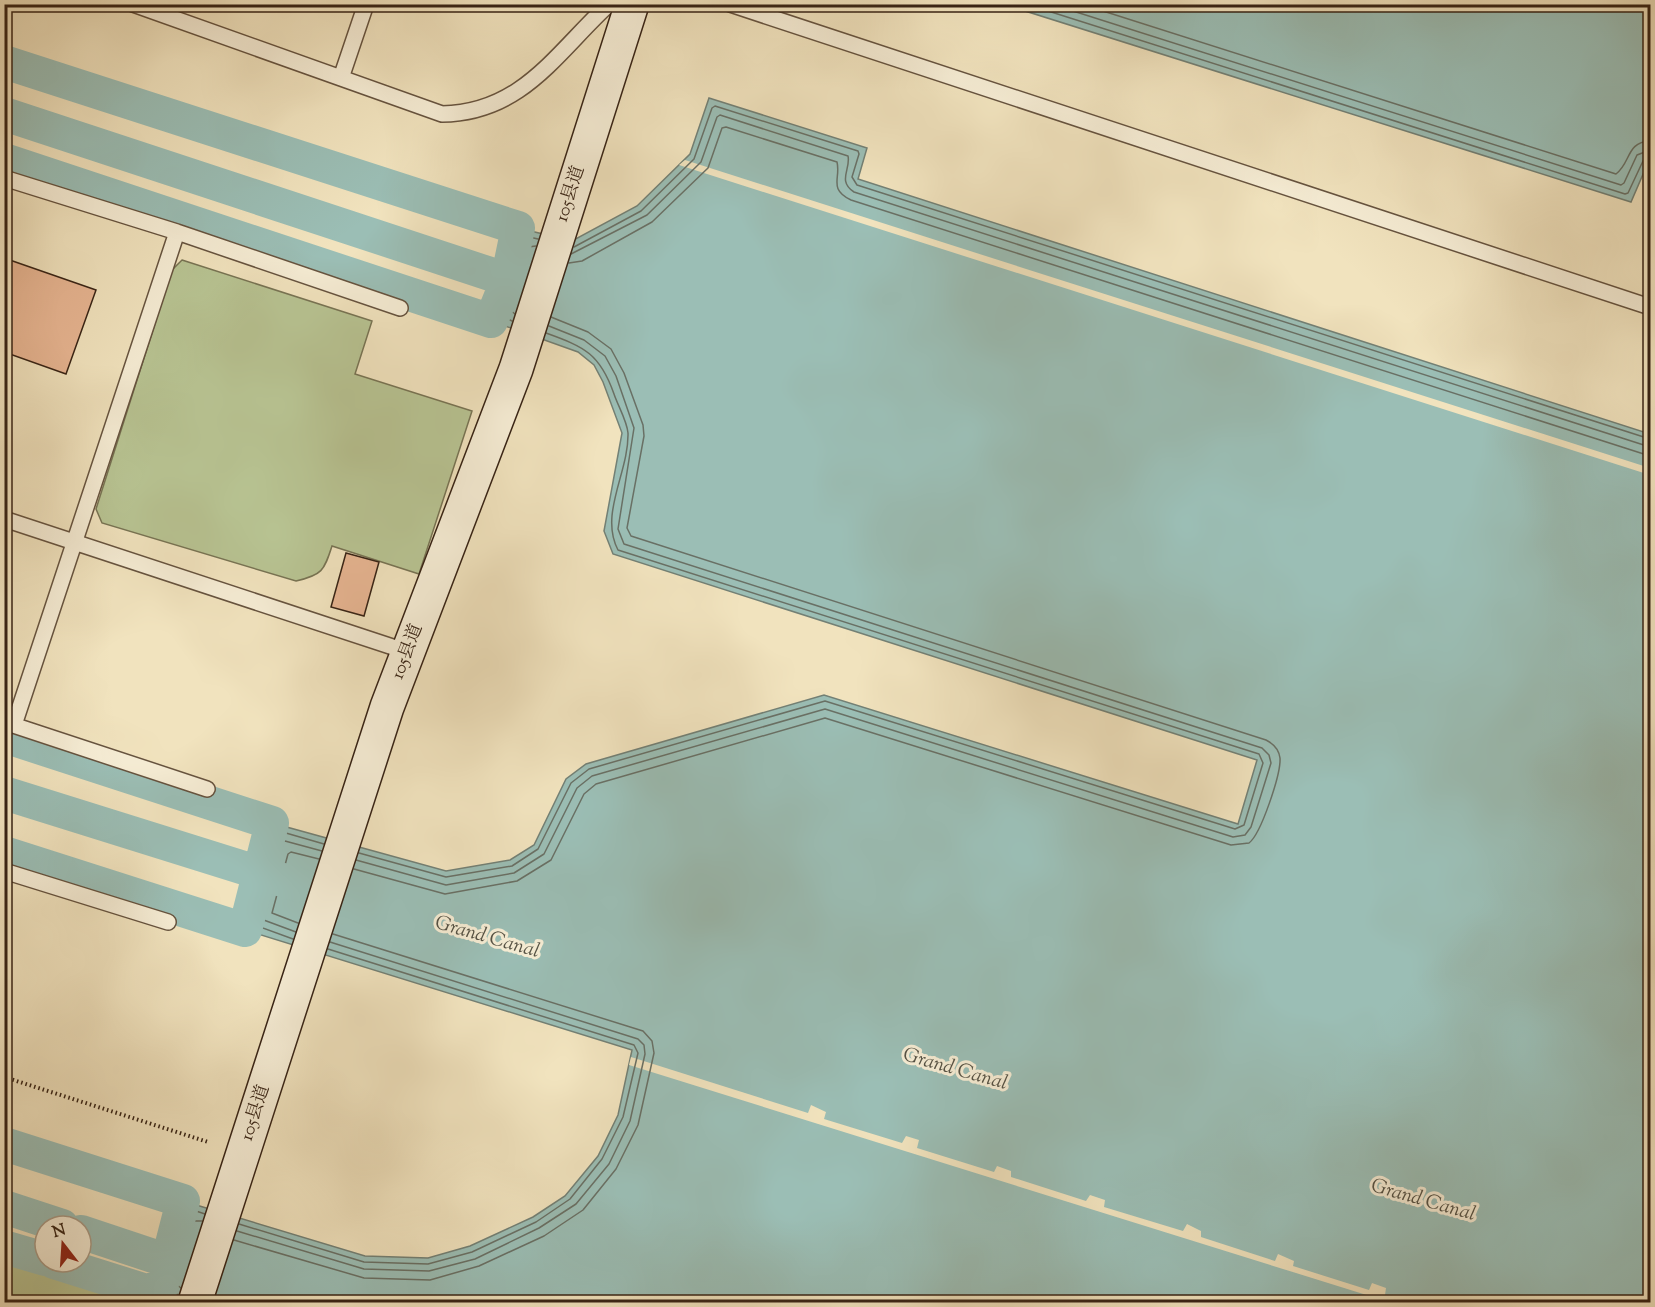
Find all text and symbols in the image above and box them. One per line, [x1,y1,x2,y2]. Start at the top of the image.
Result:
street label: 105县道 [550,163,592,225]
street label: 105县道 [386,620,430,684]
water label: Grand Canal [431,909,543,967]
water label: Grand Canal [899,1041,1011,1099]
street label: 105县道 [235,1082,277,1144]
water label: Grand Canal [1367,1172,1479,1230]
north arrow [33,1214,93,1274]
text: N [50,1219,69,1245]

